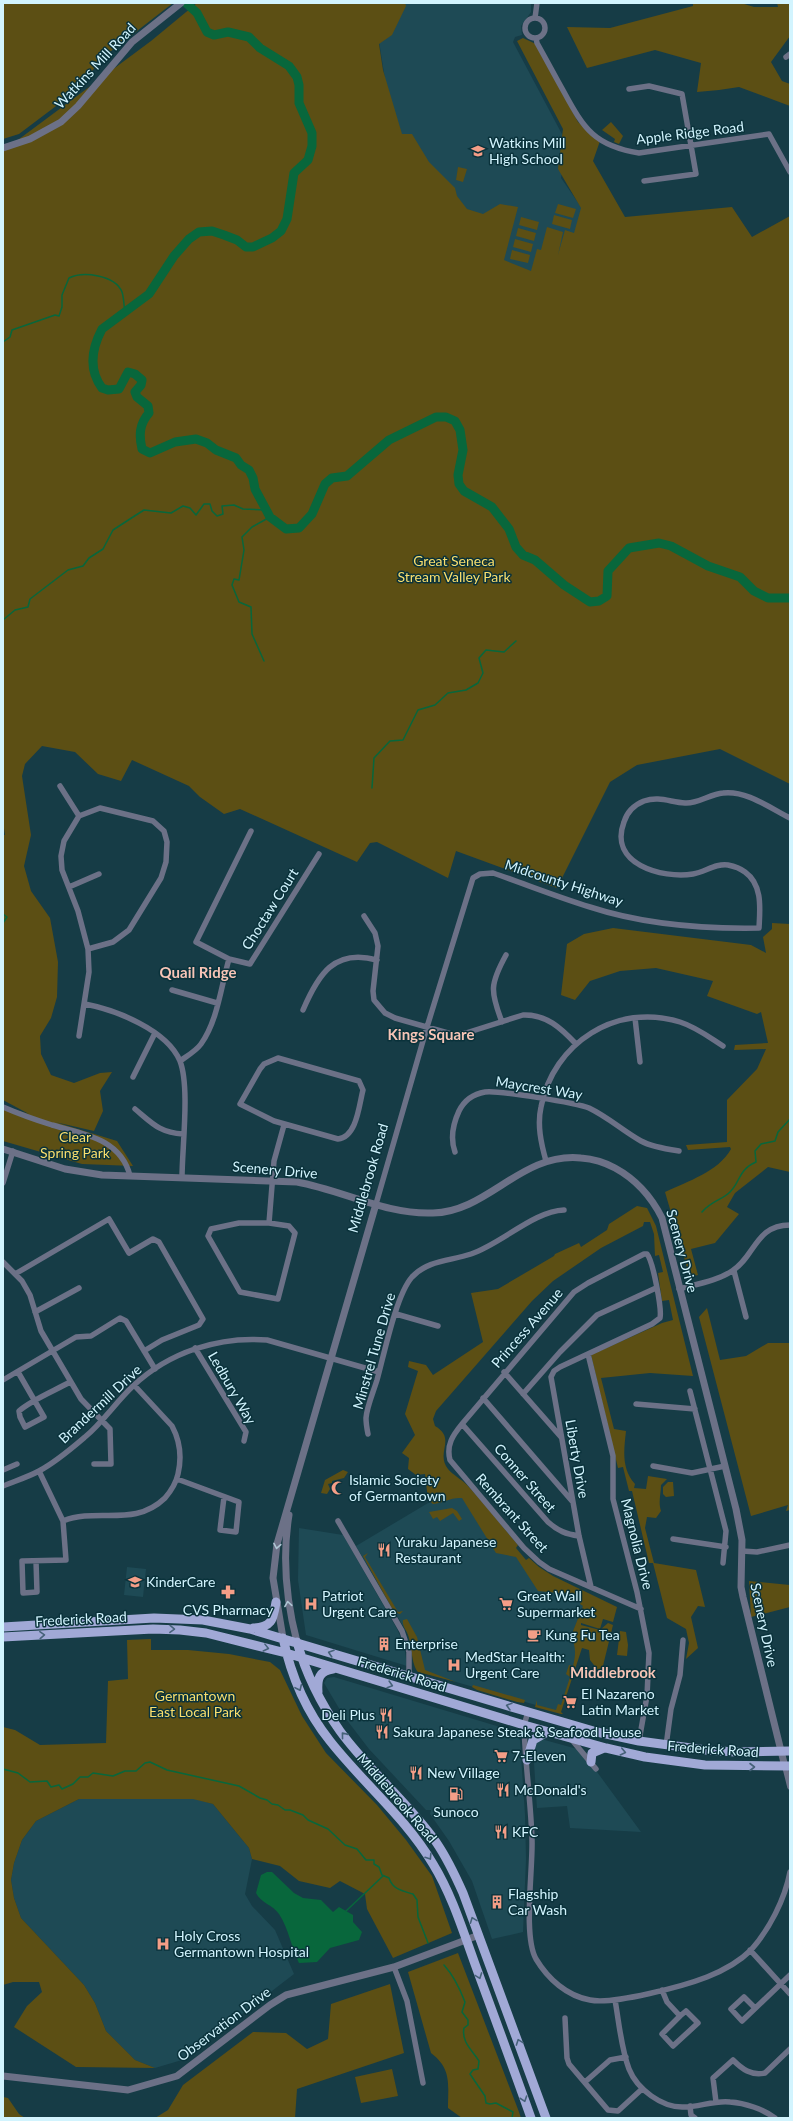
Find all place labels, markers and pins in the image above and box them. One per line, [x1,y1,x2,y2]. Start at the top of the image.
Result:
place label: Watkins Mill High School [489,134,565,167]
school or university icon: Watkins Mill High School [470,143,486,159]
place label: Islamic Society of Germantown [349,1471,445,1504]
mosque icon: Islamic Society of Germantown [330,1480,346,1496]
place label: Yuraku Japanese Restaurant [395,1533,496,1566]
restaurant icon: Yuraku Japanese Restaurant [376,1542,392,1558]
place label: KinderCare [146,1573,215,1590]
school or university icon: KinderCare [127,1574,143,1590]
pharmacy icon: CVS Pharmacy [220,1584,236,1600]
place label: Patriot Urgent Care [322,1587,396,1620]
place label: Great Wall Supermarket [517,1587,595,1620]
hospital icon: Patriot Urgent Care [303,1596,319,1612]
supermarket icon: Great Wall Supermarket [498,1596,514,1612]
place label: CVS Pharmacy [183,1601,274,1618]
place label: Kung Fu Tea [545,1626,620,1643]
cafe icon: Kung Fu Tea [526,1627,542,1643]
place label: Enterprise [395,1635,458,1652]
building icon: Enterprise [376,1636,392,1652]
place label: MedStar Health: Urgent Care [465,1648,565,1681]
hospital icon: MedStar Health: Urgent Care [446,1657,462,1673]
place label: El Nazareno Latin Market [581,1685,659,1718]
supermarket icon: El Nazareno Latin Market [562,1694,578,1710]
place label: Deli Plus [321,1706,375,1723]
restaurant icon: Deli Plus [378,1707,394,1723]
place label: Sakura Japanese Steak & Seafood House [393,1723,641,1740]
restaurant icon: Sakura Japanese Steak & Seafood House [374,1724,390,1740]
place label: 7-Eleven [512,1747,566,1764]
supermarket icon: 7-Eleven [493,1748,509,1764]
place label: New Village [427,1764,500,1781]
restaurant icon: New Village [408,1765,424,1781]
place label: McDonald's [514,1781,587,1798]
restaurant icon: McDonald's [495,1782,511,1798]
fuel station icon: Sunoco [448,1786,464,1802]
place label: Sunoco [433,1803,479,1820]
place label: KFC [512,1823,539,1840]
restaurant icon: KFC [493,1824,509,1840]
place label: Flagship Car Wash [508,1885,567,1918]
building icon: Flagship Car Wash [489,1894,505,1910]
place label: Holy Cross Germantown Hospital [174,1927,309,1960]
hospital icon: Holy Cross Germantown Hospital [155,1936,171,1952]

